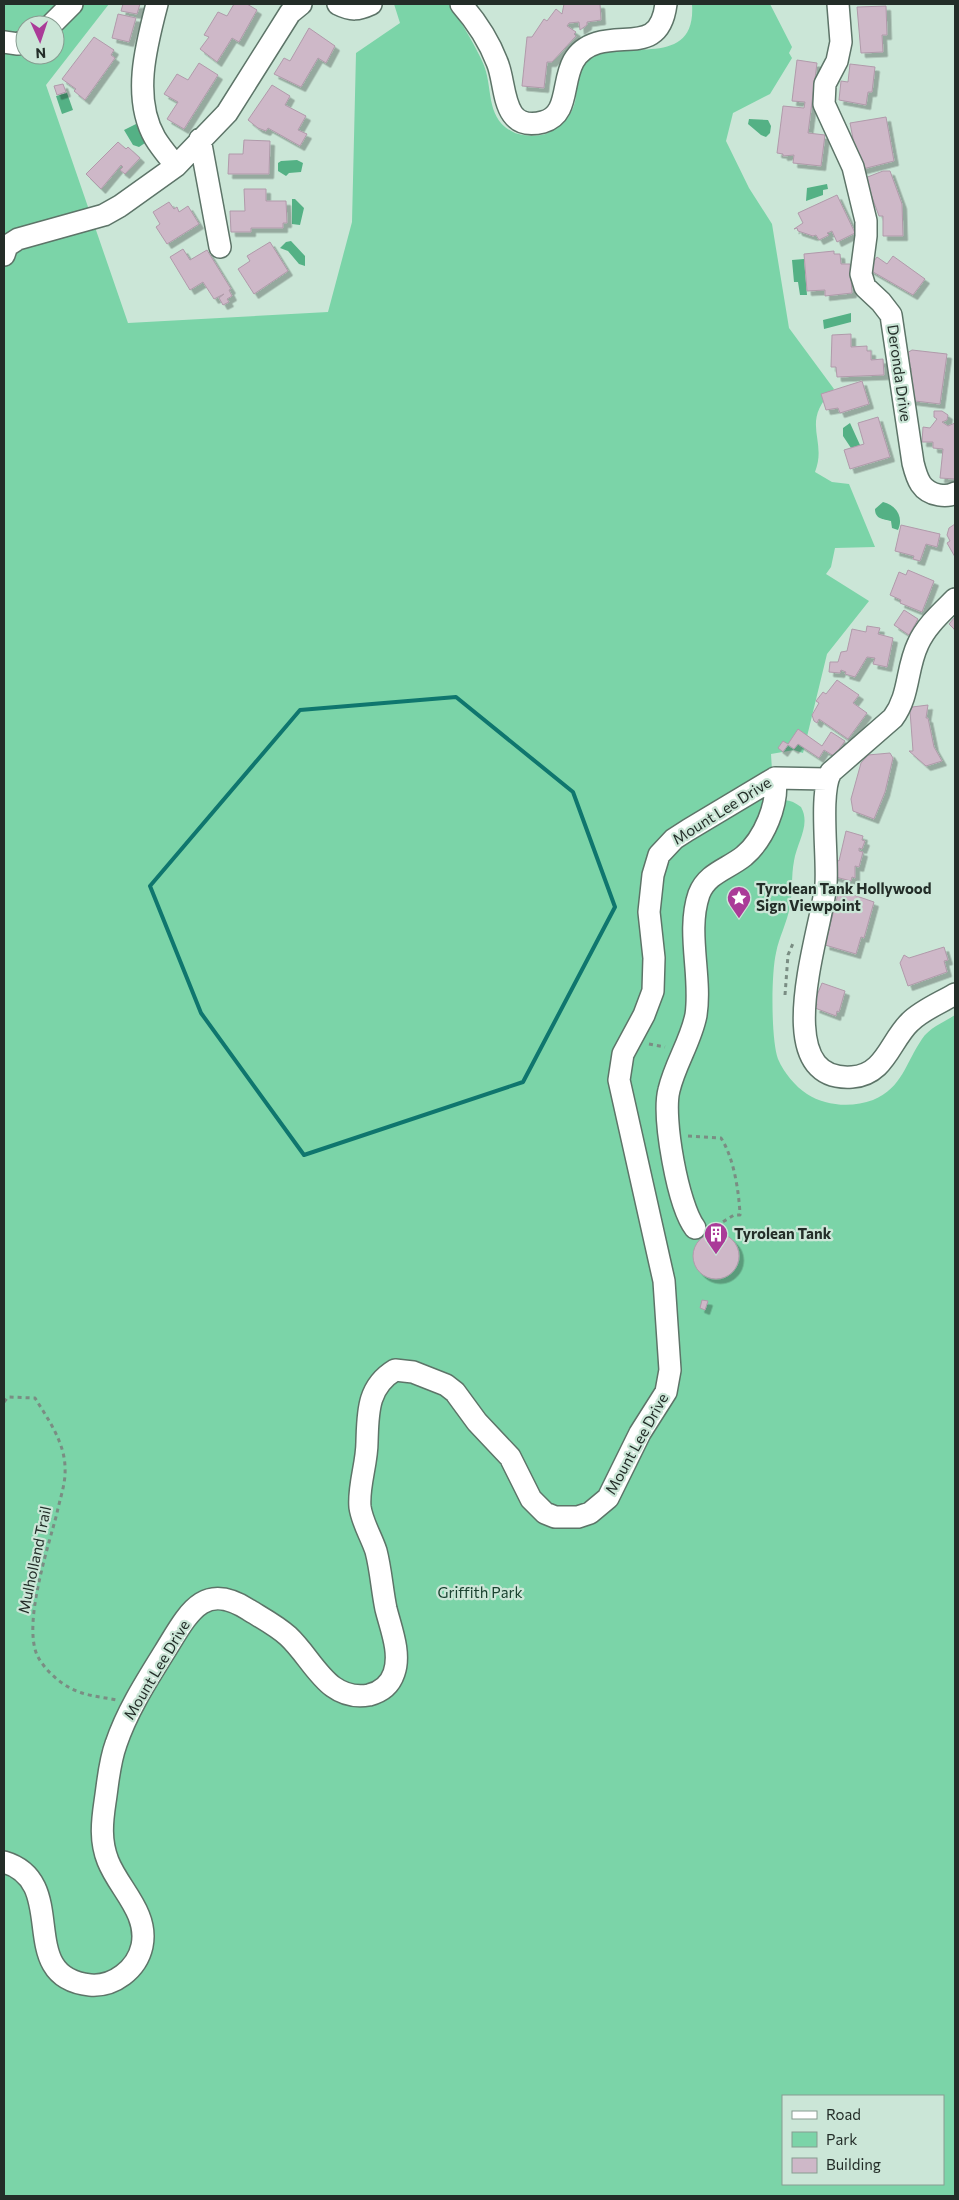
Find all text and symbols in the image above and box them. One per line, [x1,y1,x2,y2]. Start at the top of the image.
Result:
north arrow [15,15,65,65]
text: N [35,45,46,62]
street label: Deronda Drive [884,323,916,423]
street label: Mount Lee Drive [669,773,774,848]
place label: Tyrolean Tank Hollywood Sign Viewpoint [756,879,932,914]
place icon: Tyrolean Tank Hollywood Sign Viewpoint [726,885,752,919]
building icon: Tyrolean Tank [703,1221,729,1255]
place label: Tyrolean Tank [734,1224,832,1242]
street label: Mount Lee Drive [601,1390,671,1497]
street label: Mulholland Trail [14,1504,54,1615]
park label: Griffith Park [437,1583,523,1601]
street label: Mount Lee Drive [119,1616,193,1722]
legend [782,2095,944,2185]
text: Road [826,2105,861,2123]
text: Park [826,2130,857,2148]
text: Building [826,2155,881,2173]

